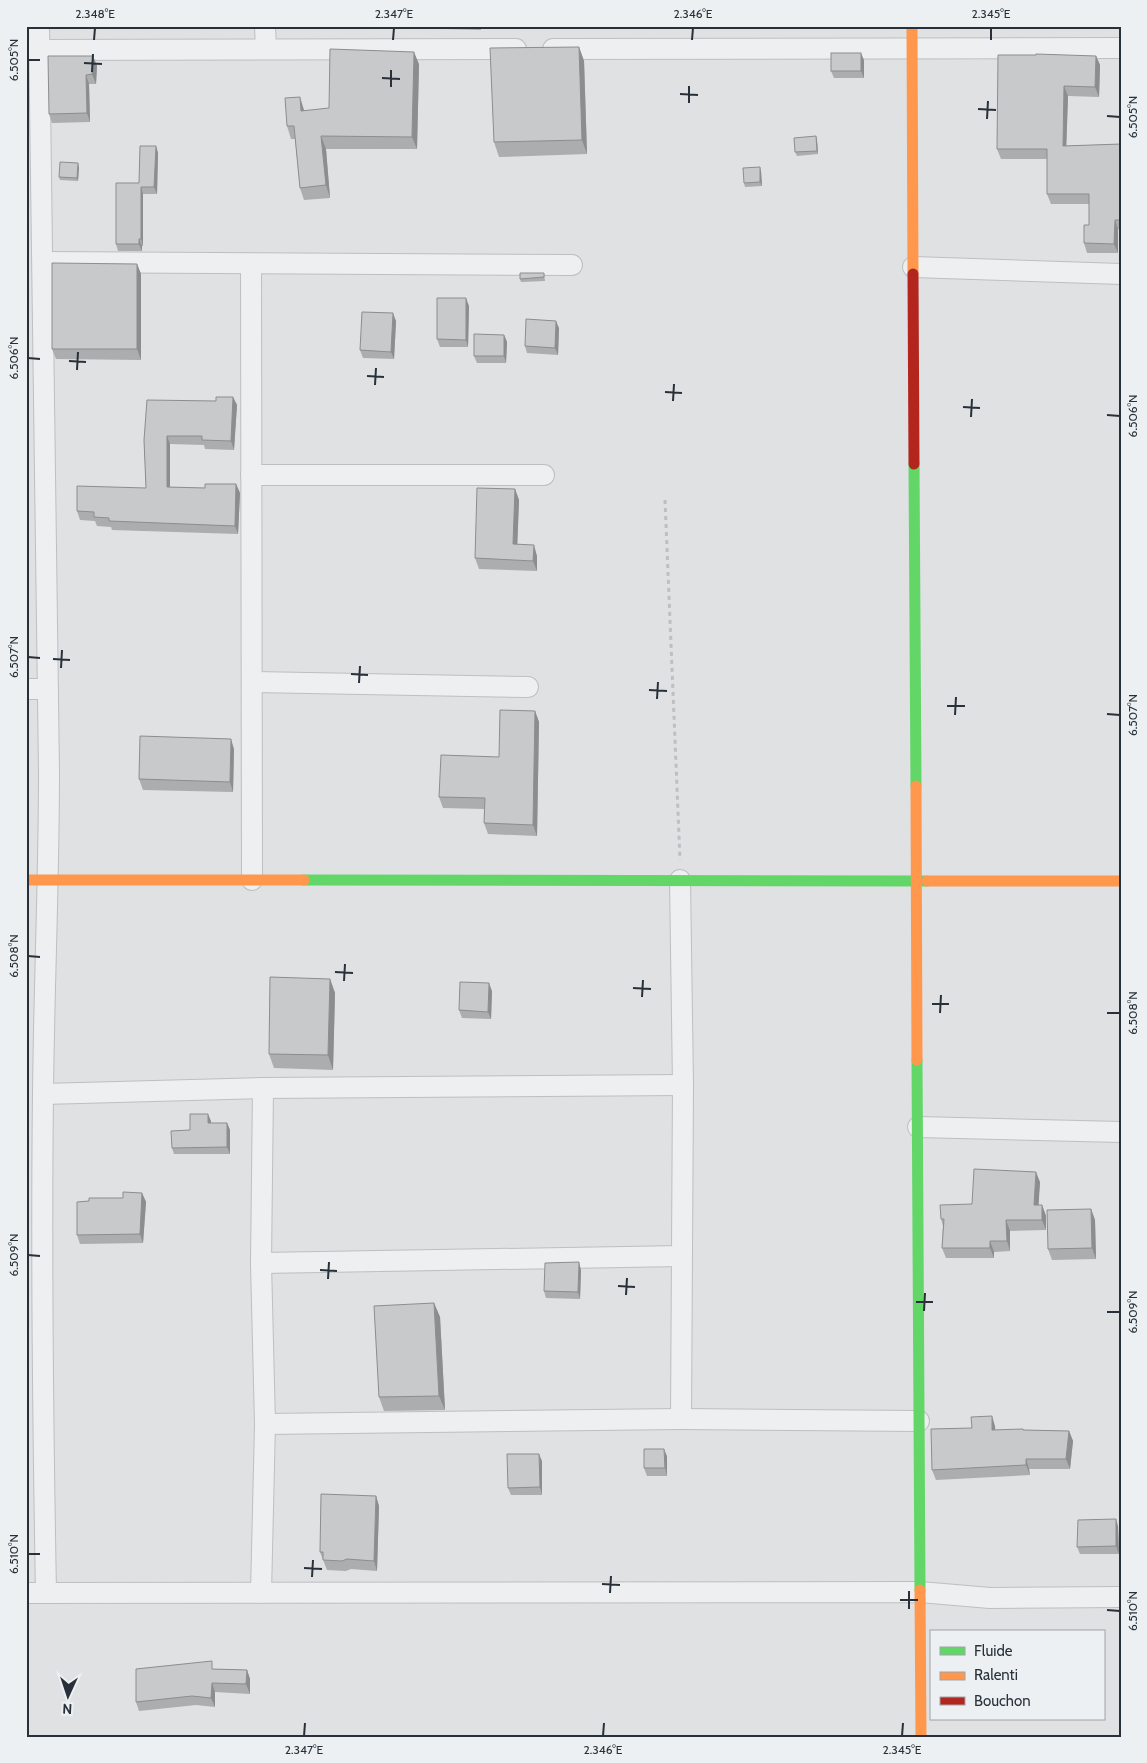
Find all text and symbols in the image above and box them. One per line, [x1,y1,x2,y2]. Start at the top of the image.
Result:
text: 2.348°E [75,6,115,21]
text: 2.347°E [375,6,414,21]
text: 2.346°E [673,6,713,21]
text: 2.345°E [972,6,1011,21]
text: 6.505°N [6,39,21,81]
text: 6.505°N [1125,96,1140,138]
text: 6.506°N [6,337,21,379]
text: 6.506°N [1125,395,1140,437]
text: 6.507°N [6,636,21,678]
text: 6.507°N [1125,694,1140,736]
text: 6.508°N [6,934,21,978]
text: 6.508°N [1125,991,1140,1035]
text: 6.509°N [6,1234,21,1276]
text: 6.509°N [1125,1291,1140,1333]
text: 6.510°N [6,1534,21,1574]
text: 6.510°N [1125,1591,1140,1631]
legend [930,1630,1104,1720]
text: Fluide [974,1642,1013,1660]
text: Ralenti [974,1666,1018,1684]
north arrow [42,1670,92,1720]
text: Bouchon [974,1692,1031,1710]
text: N [62,1700,73,1718]
text: 2.347°E [285,1742,324,1757]
text: 2.346°E [583,1742,623,1757]
text: 2.345°E [883,1742,922,1757]

